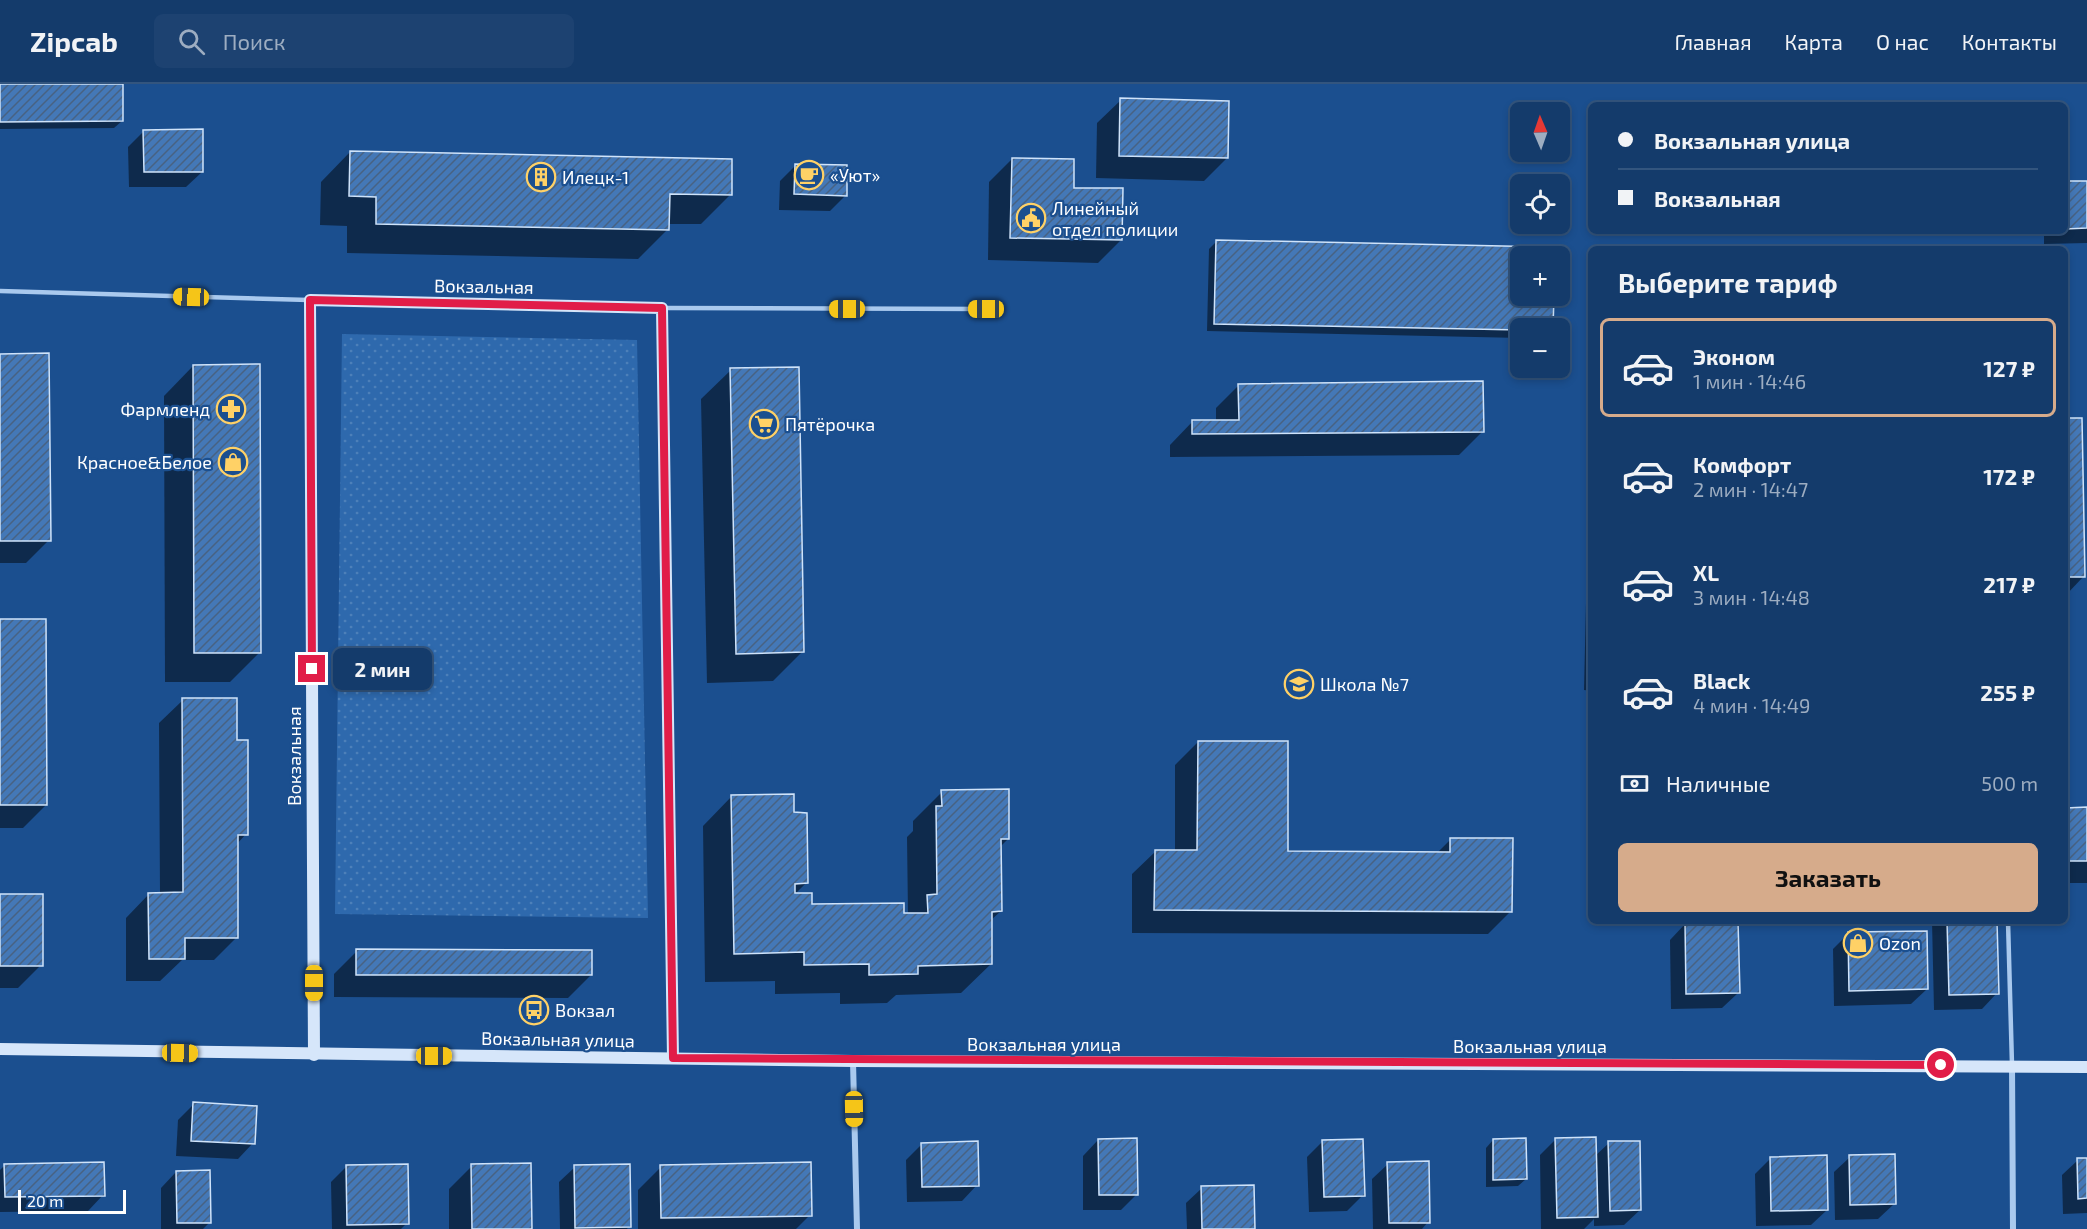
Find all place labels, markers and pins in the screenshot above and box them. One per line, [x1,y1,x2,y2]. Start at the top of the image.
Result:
cafe icon: «Уют» [793,159,825,191]
building icon: Илецк-1 [525,161,557,193]
place label: «Уют» [830,164,880,186]
place label: Илецк-1 [562,166,629,188]
place label: Линейный отдел полиции [1052,197,1178,240]
public building icon: Линейный отдел полиции [1015,202,1047,234]
pharmacy icon: Фармленд [215,393,247,425]
place label: Фармленд [120,398,210,420]
supermarket icon: Пятёрочка [748,408,780,440]
place label: Пятёрочка [785,413,875,435]
shop icon: Красное&Белое [217,446,249,478]
place label: Красное&Белое [77,451,212,473]
school or university icon: Школа №7 [1283,668,1315,700]
place label: Школа №7 [1320,673,1409,695]
shop icon: Ozon [1842,927,1874,959]
place label: Ozon [1879,932,1921,954]
bus stop icon: Вокзал [518,994,550,1026]
place label: Вокзал [555,999,615,1021]

